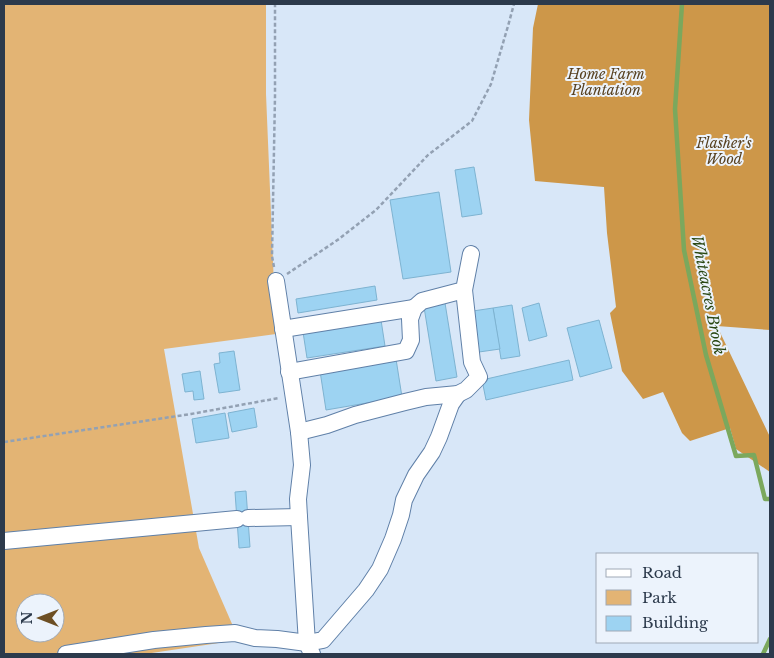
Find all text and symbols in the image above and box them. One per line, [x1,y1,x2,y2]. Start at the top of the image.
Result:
park label: Home Farm Plantation [566,65,645,99]
park label: Flasher's Wood [695,134,752,168]
water label: Whiteacres Brook [688,233,729,356]
legend [596,553,759,643]
text: Road [642,563,682,582]
text: Park [642,588,678,607]
north arrow [15,593,65,643]
text: N [18,611,36,625]
text: Building [642,613,709,632]

